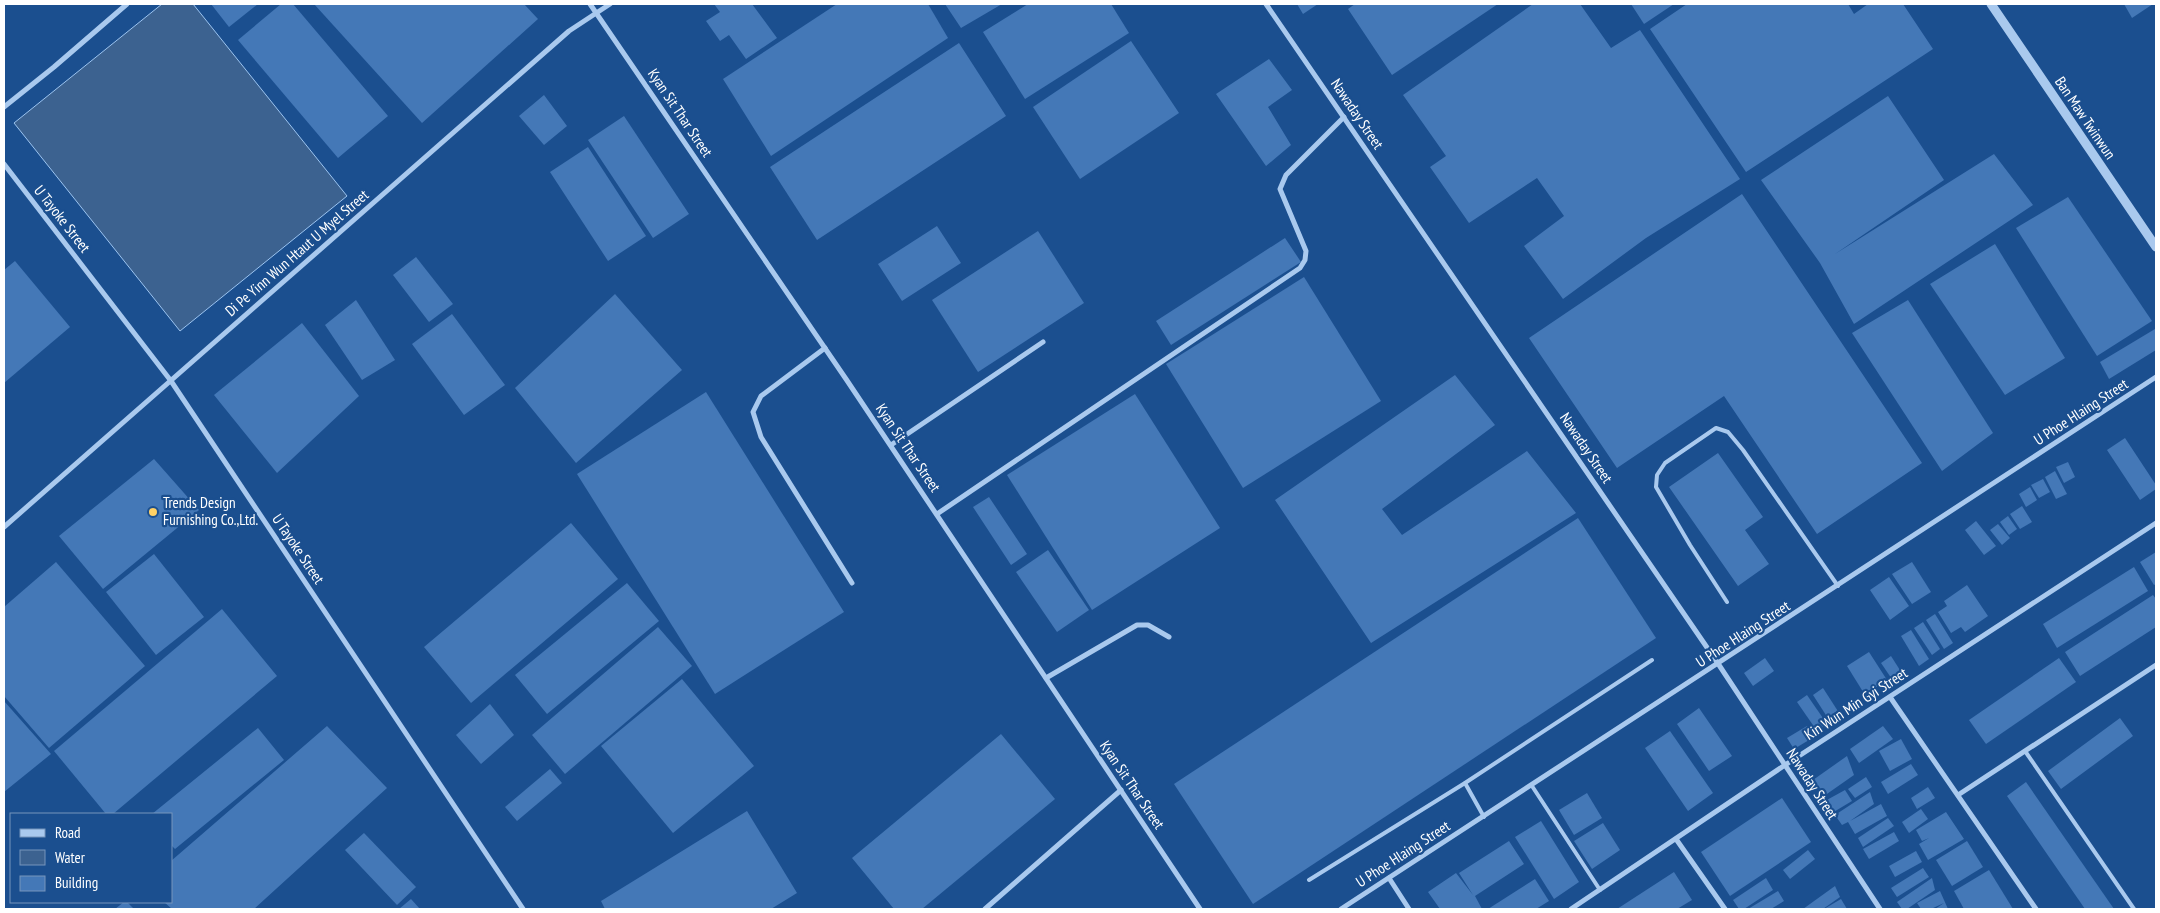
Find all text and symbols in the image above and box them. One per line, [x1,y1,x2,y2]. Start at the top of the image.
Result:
street label: Kyan Sit Thar Street [644,65,717,160]
street label: Ban Maw Twinwun [2051,73,2120,163]
street label: Nawaday Street [1327,75,1388,153]
street label: U Tayoke Street [30,181,95,256]
street label: Di Pe Yinn Wun Htaut U Myel Street [221,185,372,320]
street label: U Phoe Hlaing Street [2030,374,2131,449]
street label: Kyan Sit Thar Street [872,400,945,495]
street label: Nawaday Street [1556,409,1617,487]
place label: Trends Design Furnishing Co.,Ltd. [163,493,259,529]
marker: Trends Design Furnishing Co.,Ltd. [147,506,159,518]
street label: U Tayoke Street [268,510,329,587]
street label: U Phoe Hlaing Street [1692,596,1793,671]
street label: Kin Wun Min Gyi Street [1801,663,1911,744]
street label: Kyan Sit Thar Street [1096,737,1169,832]
street label: Nawaday Street [1782,745,1842,823]
legend [10,813,172,903]
street label: U Phoe Hlaing Street [1352,816,1453,891]
text: Road [55,823,81,842]
text: Water [55,848,86,867]
text: Building [55,873,98,892]

